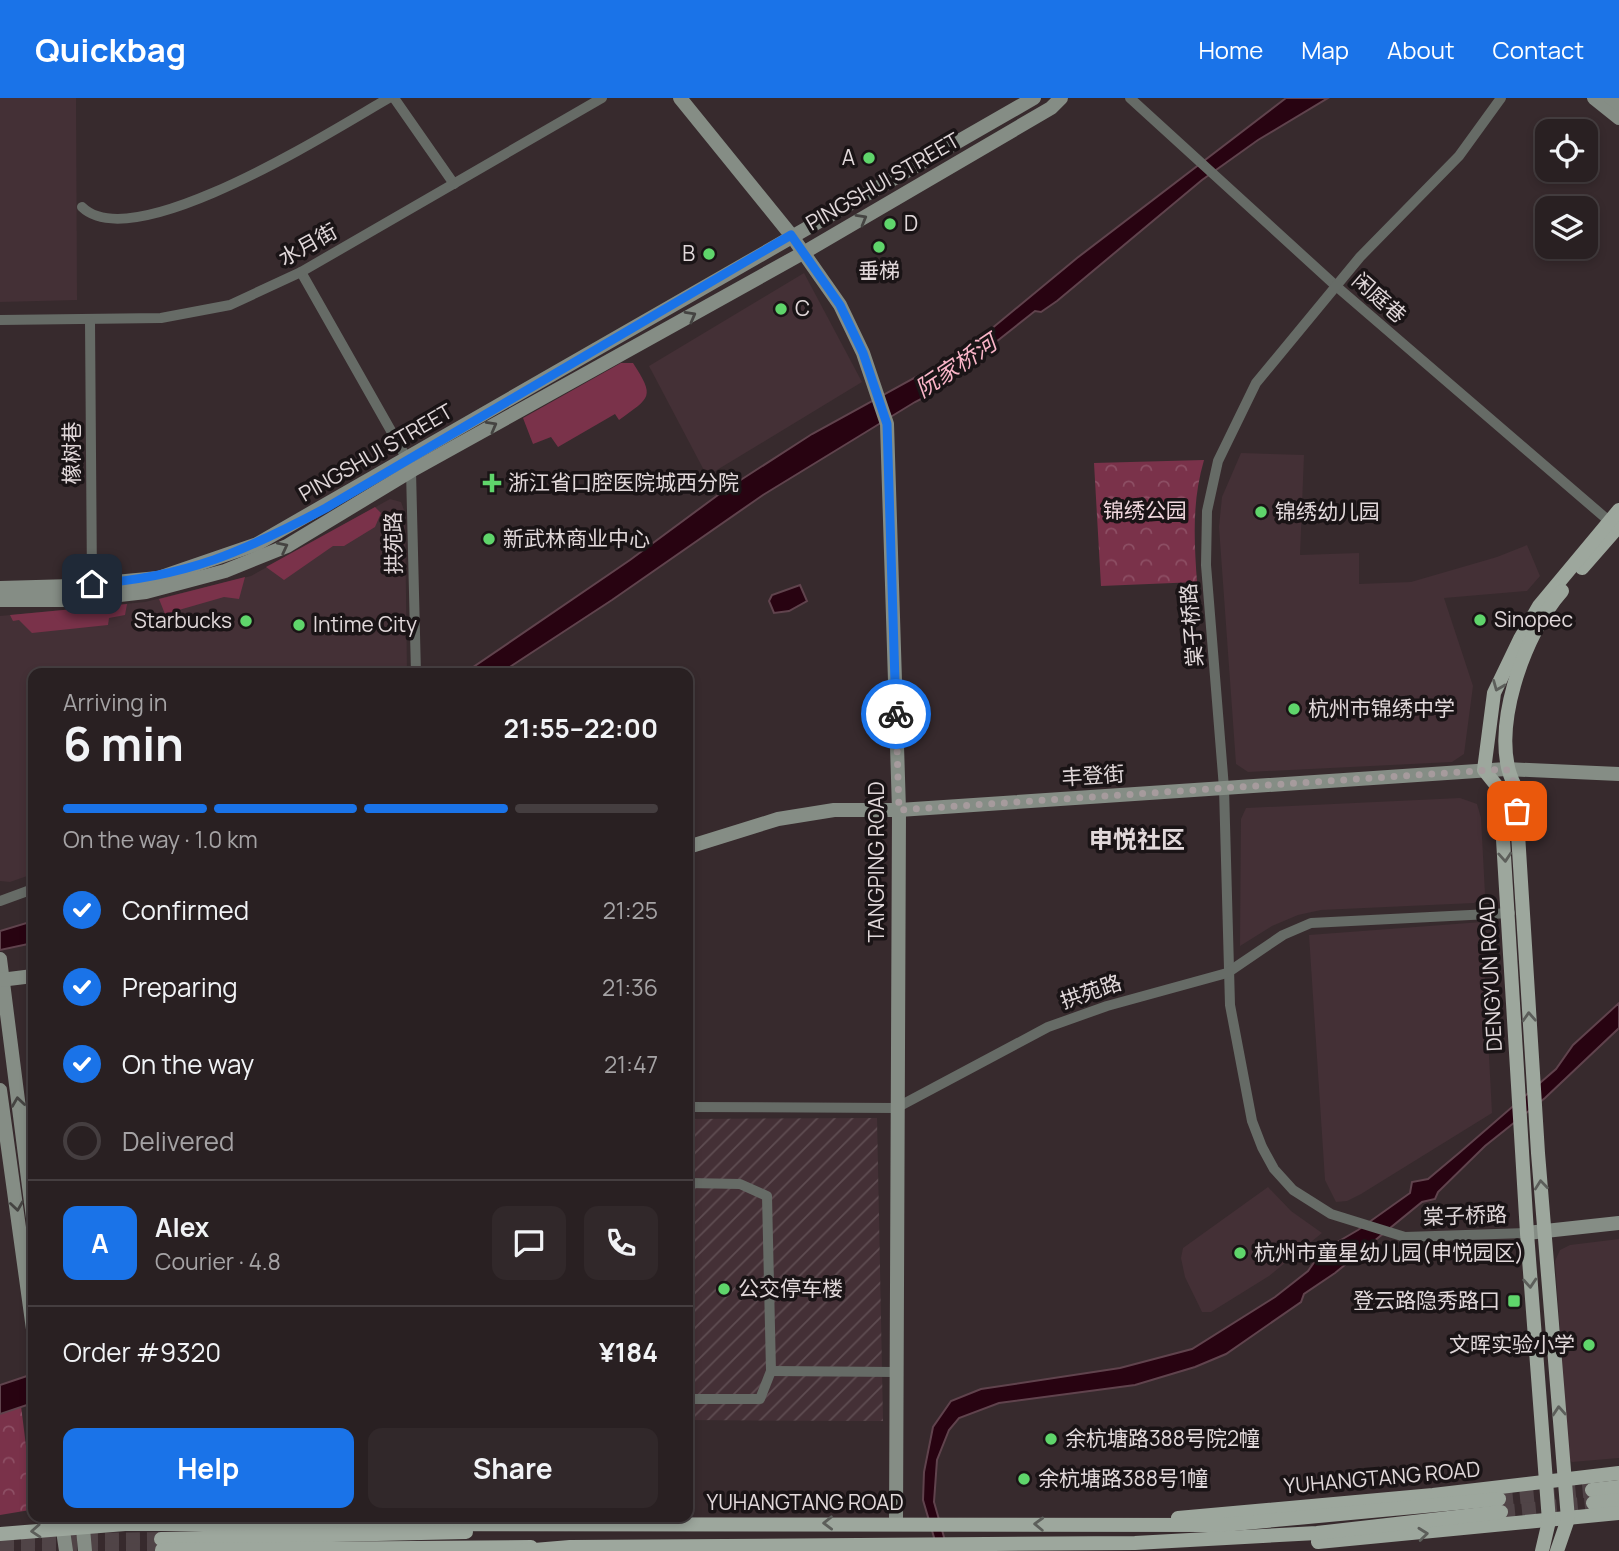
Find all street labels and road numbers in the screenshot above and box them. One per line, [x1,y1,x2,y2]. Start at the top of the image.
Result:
street label: PINGSHUI STREET [801,125,965,237]
street label: 水月街 [273,217,342,272]
street label: 闲庭巷 [1347,266,1413,328]
street label: PINGSHUI STREET [294,396,458,508]
street label: 橡树巷 [57,422,85,485]
street label: 拱苑路 [378,511,408,575]
street label: 棠子桥路 [1173,582,1209,668]
street label: 丰登街 [1061,759,1125,791]
street label: TANGPING ROAD [862,782,890,942]
street label: DENGYUN ROAD [1472,896,1508,1052]
street label: 拱苑路 [1056,968,1125,1015]
street label: 棠子桥路 [1423,1200,1507,1230]
street label: YUHANGTANG ROAD [1283,1454,1481,1500]
street label: YUHANGTANG ROAD [706,1488,904,1516]

